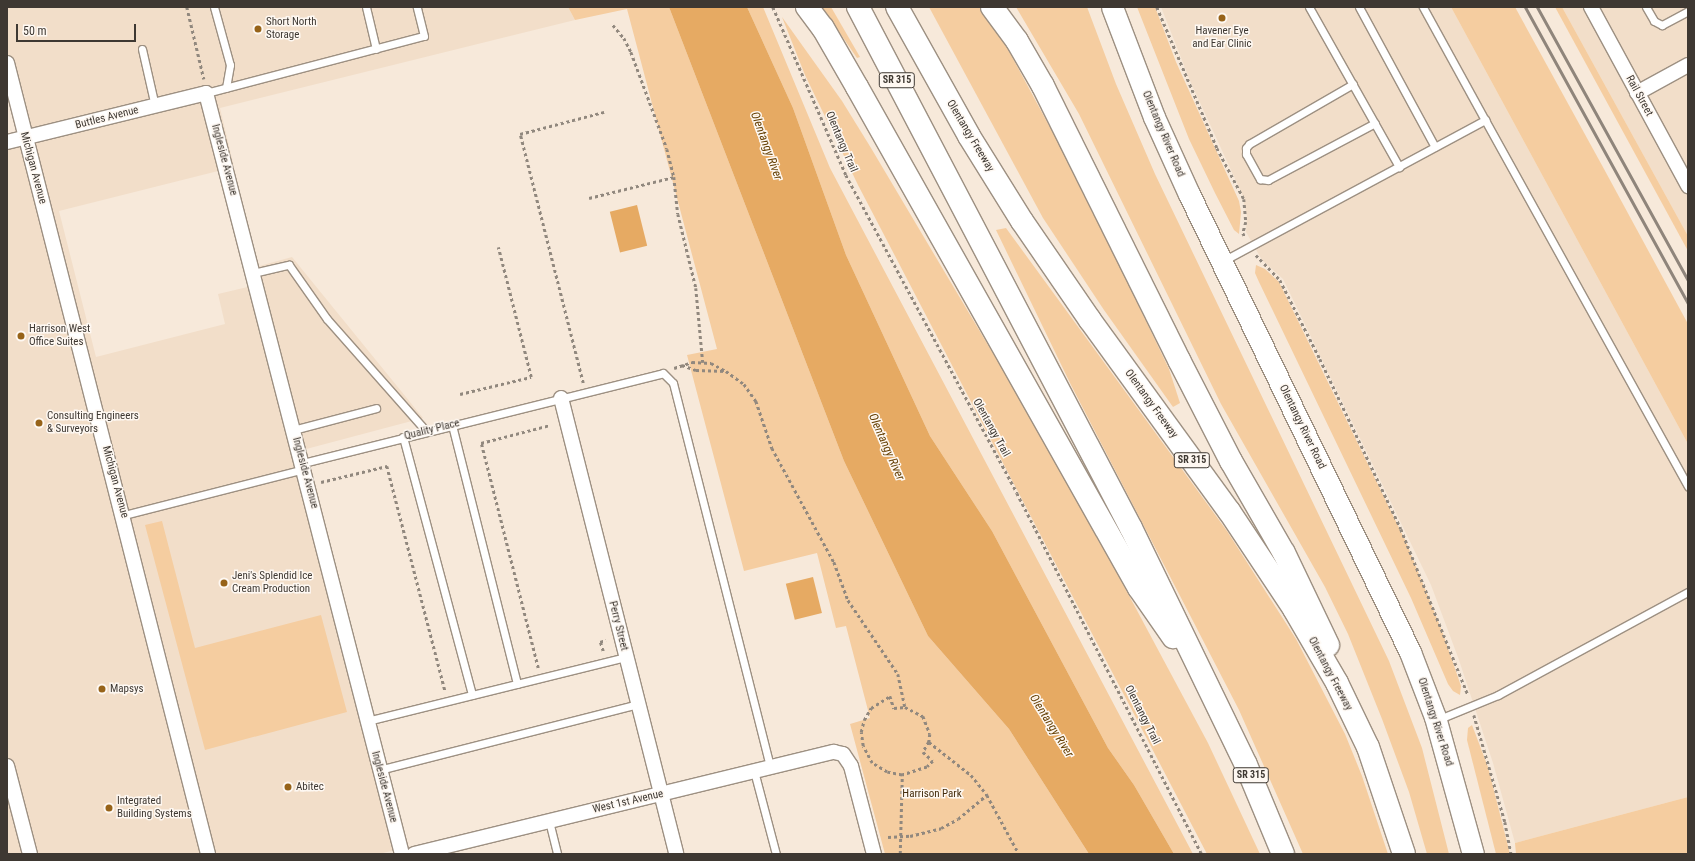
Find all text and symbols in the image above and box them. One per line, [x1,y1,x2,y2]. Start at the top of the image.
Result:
marker: Havener Eye and Ear Clinic [1216,12,1228,24]
scale bar [18,16,138,42]
place label: Short North Storage [266,16,316,42]
text: 50 m [23,24,47,38]
marker: Short North Storage [253,24,263,34]
place label: Havener Eye and Ear Clinic [1192,25,1252,51]
road number: SR 315 [878,72,916,88]
street label: Rail Street [1622,73,1656,119]
street label: Olentangy River Road [1139,89,1187,179]
street label: Olentangy Freeway [943,98,997,174]
street label: Buttles Avenue [74,104,140,132]
water label: Olentangy River [747,110,785,182]
street label: Olentangy Trail [822,110,860,174]
street label: Ingleside Avenue [208,123,240,197]
street label: Michigan Avenue [17,131,49,205]
place label: Harrison West Office Suites [29,323,90,349]
marker: Harrison West Office Suites [16,331,26,341]
street label: Olentangy Freeway [1122,367,1180,441]
street label: Olentangy River Road [1276,383,1328,471]
street label: Olentangy Trail [970,396,1012,460]
place label: Consulting Engineers & Surveyors [47,410,139,436]
water label: Olentangy River [865,411,907,483]
street label: Quality Place [403,417,461,443]
marker: Consulting Engineers & Surveyors [34,418,44,428]
street label: Ingleside Avenue [289,436,321,510]
street label: Michigan Avenue [99,445,131,519]
road number: SR 315 [1173,452,1211,468]
place label: Jeni's Splendid Ice Cream Production [232,570,312,596]
marker: Jeni's Splendid Ice Cream Production [219,578,229,588]
street label: Perry Street [605,600,631,652]
street label: Olentangy Freeway [1305,635,1355,713]
street label: Olentangy River Road [1414,676,1456,768]
place label: Mapsys [110,682,144,696]
street label: Olentangy Trail [1121,683,1163,747]
marker: Mapsys [97,684,107,694]
water label: Olentangy River [1026,692,1076,760]
street label: Ingleside Avenue [368,750,400,824]
road number: SR 315 [1232,767,1270,783]
place label: Abitec [296,780,324,794]
marker: Abitec [283,782,293,792]
street label: West 1st Avenue [591,787,665,817]
park label: Harrison Park [902,787,962,801]
place label: Integrated Building Systems [117,795,192,821]
marker: Integrated Building Systems [104,803,114,813]

